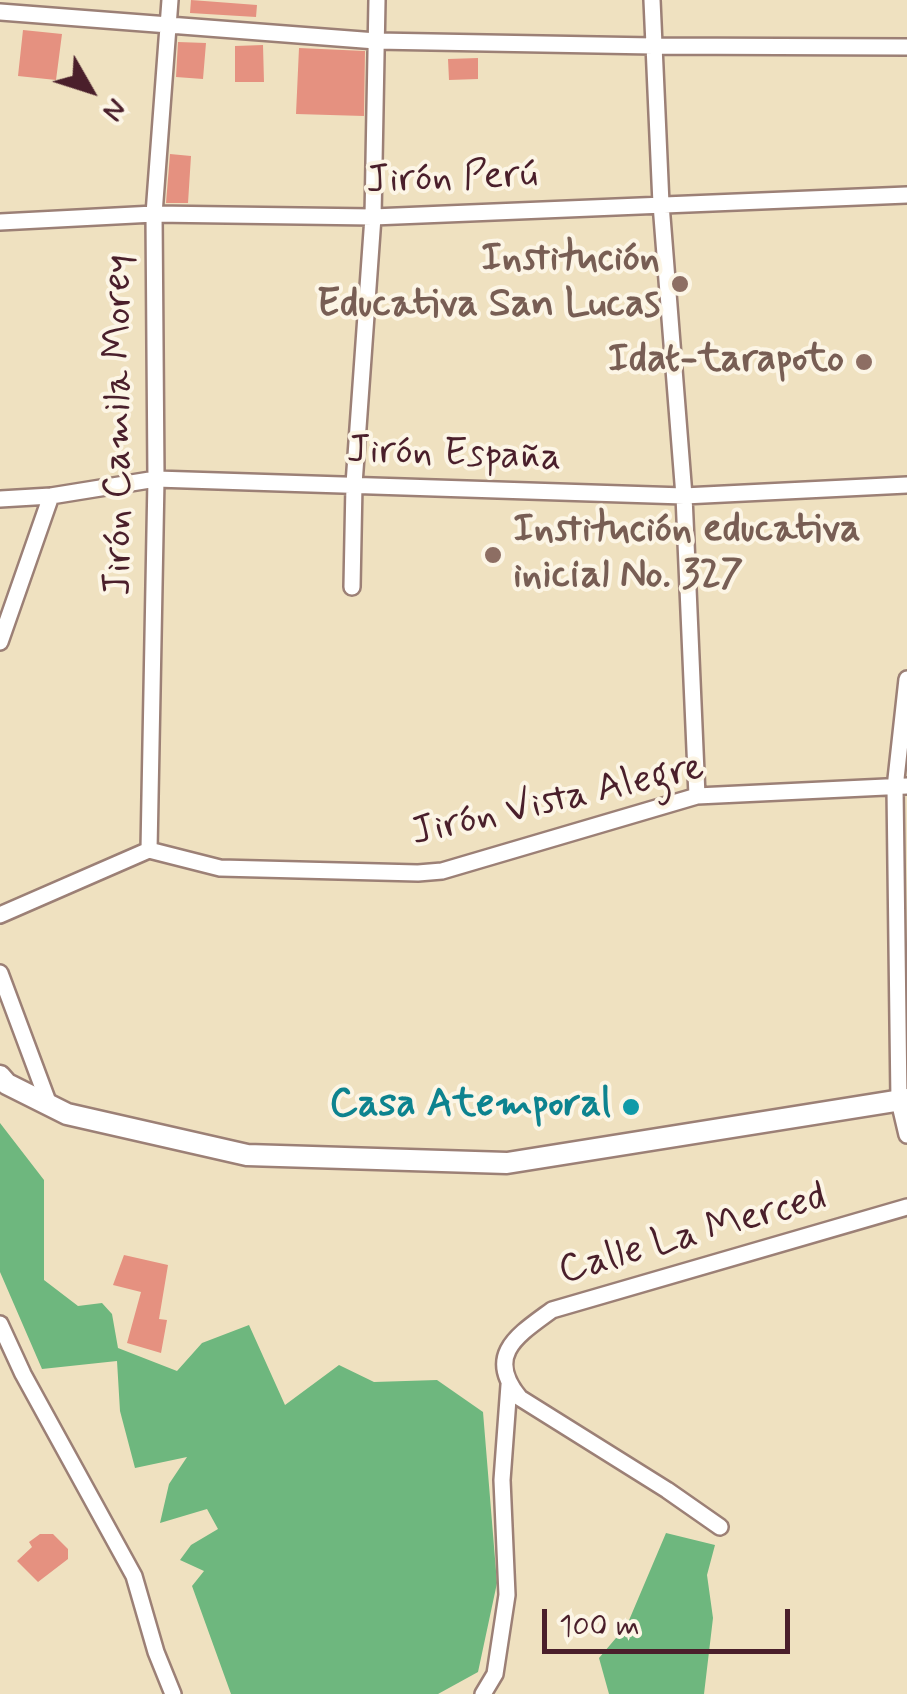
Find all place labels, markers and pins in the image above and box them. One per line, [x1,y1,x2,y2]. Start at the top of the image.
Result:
place label: Institución Educativa San Lucas [317,237,660,331]
marker: Institución Educativa San Lucas [669,273,691,295]
place label: Idat-tarapoto [608,338,844,386]
marker: Idat-tarapoto [853,351,875,373]
place label: Institución educativa inicial No. 327 [513,508,860,602]
marker: Institución educativa inicial No. 327 [482,544,504,566]
place label: Casa Atemporal [329,1083,611,1131]
marker: Casa Atemporal [620,1096,642,1118]

